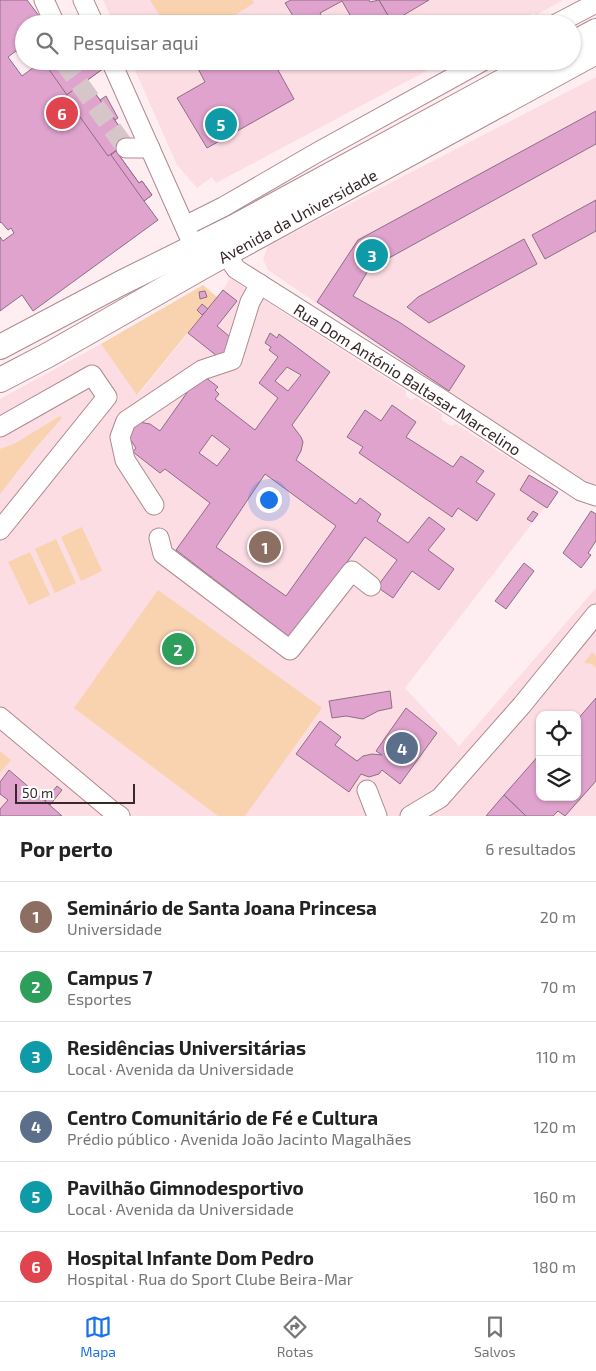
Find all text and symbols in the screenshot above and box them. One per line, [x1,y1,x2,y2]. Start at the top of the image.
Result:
search box [15,15,581,70]
icon: search [33,29,61,57]
text: Pesquisar aqui [73,31,199,54]
pin: 6 [46,94,78,132]
pin: 5 [205,105,237,143]
street label: Avenida da Universidade [215,164,380,266]
pin: 3 [356,236,388,274]
street label: Rua Dom António Baltasar Marcelino [291,299,525,459]
your location [256,487,282,513]
pin: 1 [249,528,281,566]
pin: 2 [162,630,194,668]
map controls [536,711,581,801]
button: locate [536,711,581,756]
pin: 4 [386,729,418,767]
button: layers [536,756,581,801]
scale bar [15,781,135,804]
text: 50 m [22,784,53,801]
text: Por perto [20,836,113,861]
text: 6 resultados [485,839,576,858]
text: Seminário de Santa Joana Princesa [67,896,377,919]
text: 1 [33,907,39,926]
text: 20 m [540,907,576,926]
text: Universidade [67,919,162,938]
text: Campus 7 [67,966,153,989]
text: 2 [31,977,41,996]
text: 70 m [541,977,576,996]
text: Esportes [67,989,132,1008]
text: Residências Universitárias [67,1036,306,1059]
text: 3 [31,1047,41,1066]
text: 110 m [536,1047,576,1066]
text: Local · Avenida da Universidade [67,1059,294,1078]
text: Centro Comunitário de Fé e Cultura [67,1106,378,1129]
text: 4 [31,1117,41,1136]
text: 120 m [533,1117,576,1136]
text: Prédio público · Avenida João Jacinto Magalhães [67,1129,411,1148]
text: Pavilhão Gimnodesportivo [67,1176,304,1199]
text: 5 [32,1187,40,1206]
text: 160 m [533,1187,576,1206]
text: Local · Avenida da Universidade [67,1199,294,1218]
text: Hospital Infante Dom Pedro [67,1246,314,1269]
text: 6 [31,1257,41,1276]
text: 180 m [533,1257,576,1276]
text: Hospital · Rua do Sport Clube Beira-Mar [67,1269,353,1288]
tab: Mapa [80,1313,116,1360]
tab: Rotas [277,1313,313,1360]
tab: Salvos [474,1313,516,1360]

